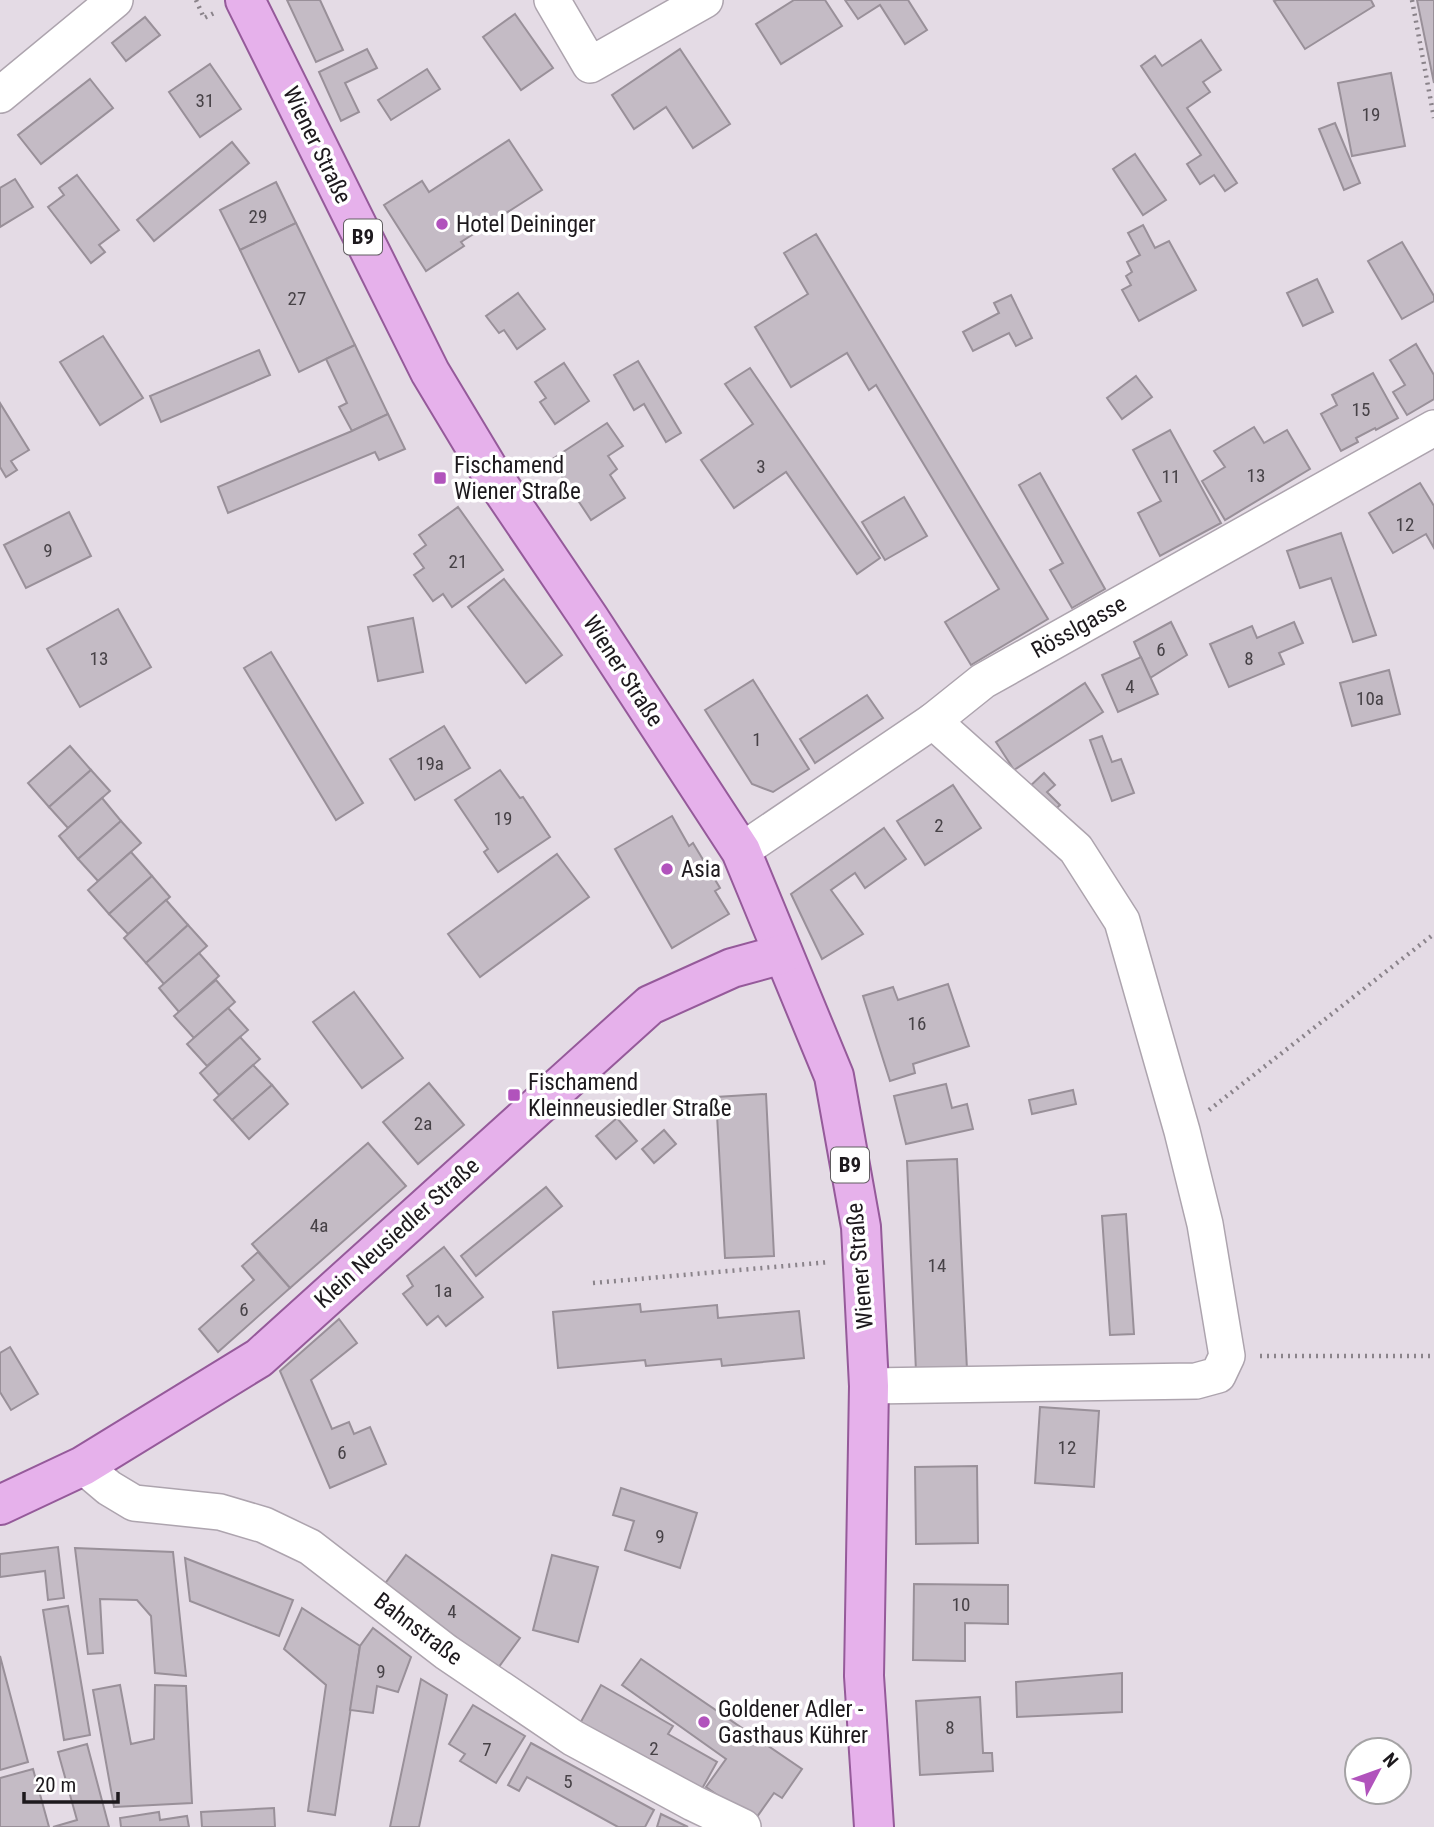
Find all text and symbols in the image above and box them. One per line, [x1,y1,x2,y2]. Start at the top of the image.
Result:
street label: Wiener Straße [277,82,357,208]
house number: 31 [196,89,214,112]
house number: 19 [1362,103,1380,126]
house number: 29 [249,205,267,228]
place label: Hotel Deininger [456,211,596,238]
marker: Hotel Deininger [434,216,450,232]
road number: B9 [344,219,382,254]
house number: 27 [288,287,306,310]
house number: 15 [1352,398,1370,421]
place label: Fischamend Wiener Straße [454,452,581,505]
house number: 3 [756,455,766,478]
house number: 13 [1247,464,1265,487]
house number: 11 [1162,465,1180,488]
marker: Fischamend Wiener Straße [432,470,448,486]
house number: 12 [1396,513,1414,536]
house number: 9 [43,539,53,562]
house number: 21 [449,550,467,573]
street label: Rösslgasse [1027,590,1131,664]
street label: Wiener Straße [577,610,669,732]
house number: 6 [1156,638,1166,661]
house number: 13 [90,647,108,670]
house number: 8 [1244,647,1254,670]
house number: 4 [1125,675,1135,698]
house number: 10a [1356,687,1384,710]
house number: 1 [752,728,762,751]
house number: 19a [416,752,444,775]
house number: 19 [494,807,512,830]
house number: 2 [934,814,944,837]
place label: Asia [681,856,721,883]
marker: Asia [659,861,675,877]
house number: 16 [908,1012,926,1035]
place label: Fischamend Kleinneusiedler Straße [528,1069,731,1122]
marker: Fischamend Kleinneusiedler Straße [506,1087,522,1103]
house number: 2a [414,1112,432,1135]
road number: B9 [831,1148,869,1182]
street label: Klein Neusiedler Straße [309,1152,485,1314]
street label: Wiener Straße [841,1202,879,1330]
house number: 4a [310,1214,328,1237]
house number: 14 [928,1254,946,1277]
house number: 1a [434,1279,452,1302]
house number: 6 [239,1298,249,1321]
house number: 12 [1058,1436,1076,1459]
house number: 6 [337,1441,347,1464]
house number: 9 [655,1525,665,1548]
street label: Bahnstraße [369,1587,467,1671]
house number: 10 [952,1593,970,1616]
house number: 4 [447,1600,457,1623]
house number: 9 [376,1660,386,1683]
place label: Goldener Adler - Gasthaus Kührer [718,1696,868,1749]
marker: Goldener Adler - Gasthaus Kührer [696,1714,712,1730]
house number: 8 [945,1716,955,1739]
north arrow [1343,1736,1413,1806]
house number: 2 [649,1737,659,1760]
house number: 7 [482,1738,492,1761]
text: N [1378,1748,1403,1772]
scale bar [24,1760,119,1804]
house number: 5 [563,1770,573,1793]
text: 20 m [35,1773,76,1797]

